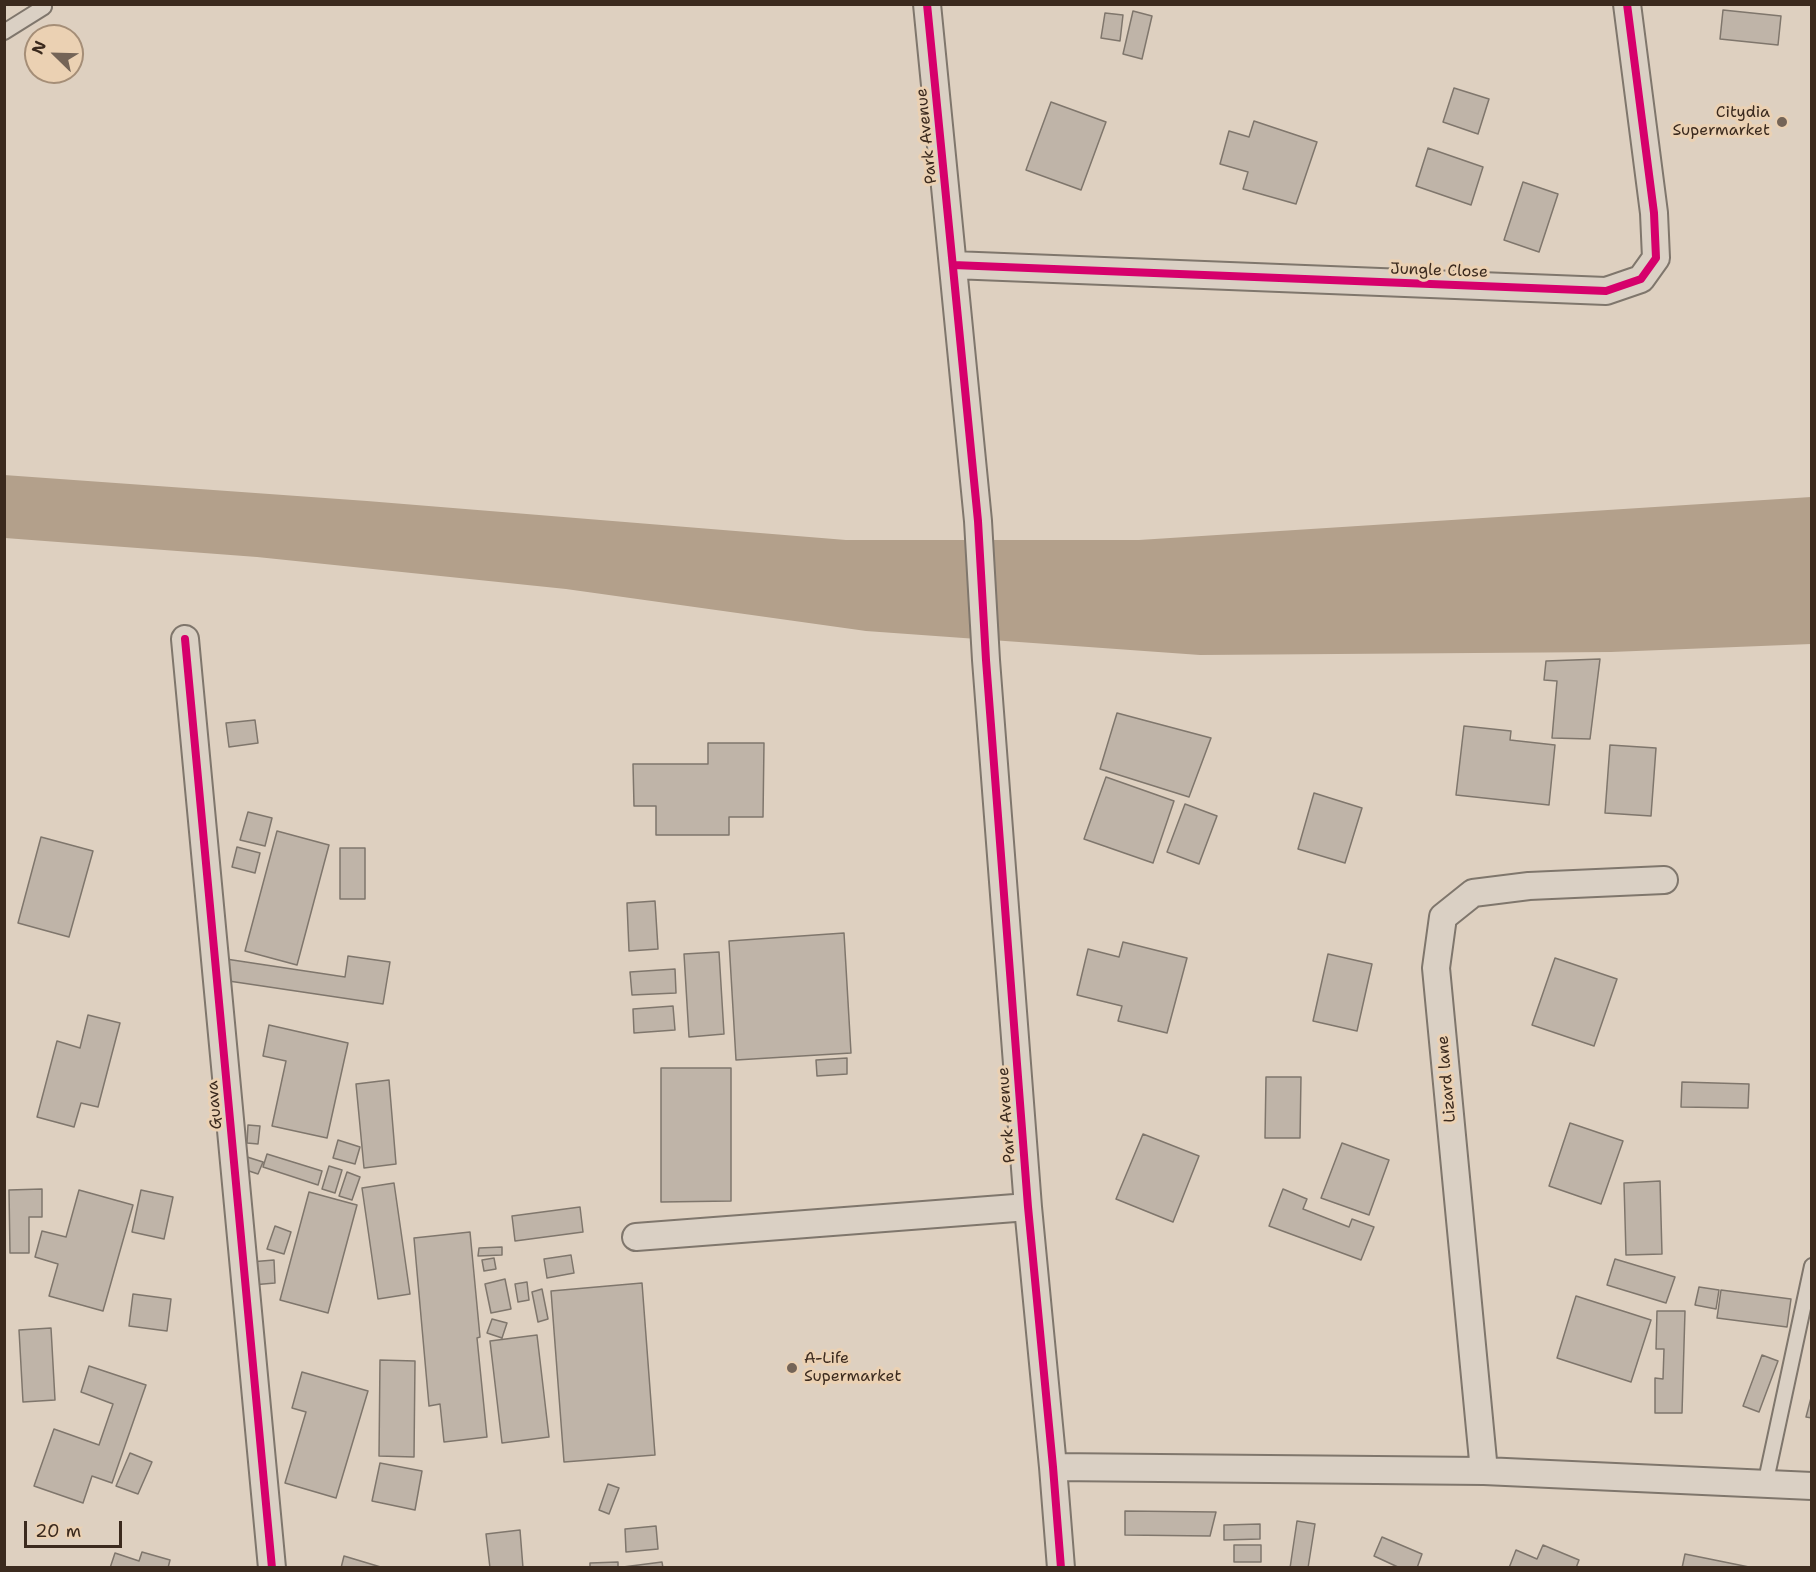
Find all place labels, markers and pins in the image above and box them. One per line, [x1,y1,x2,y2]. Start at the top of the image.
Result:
place label: Citydia Supermarket [1673,103,1770,141]
marker: Citydia Supermarket [1775,115,1789,129]
place label: A-Life Supermarket [804,1349,901,1387]
marker: A-Life Supermarket [785,1361,799,1375]

